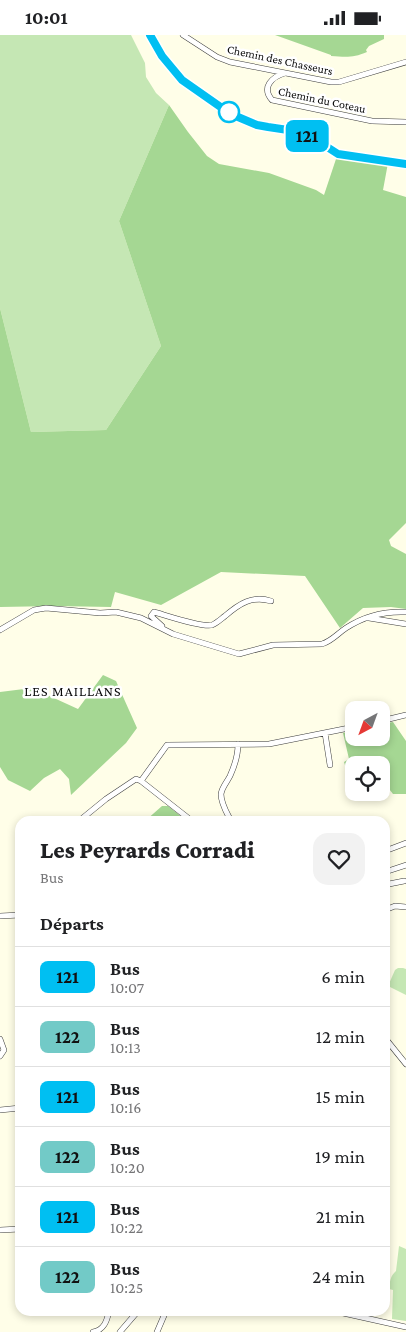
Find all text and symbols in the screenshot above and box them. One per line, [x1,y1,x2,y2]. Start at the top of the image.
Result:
text: 10:01 [25,7,68,28]
street label: Chemin des Chasseurs [226,42,334,78]
street label: Chemin du Coteau [277,84,368,116]
unlabelled marker [218,101,240,123]
line badge: 121 [278,120,336,152]
text: 121 [296,126,318,146]
district label: LES MAILLANS [24,683,122,699]
north arrow [345,701,390,746]
map controls [345,701,390,801]
button: locate [345,756,390,801]
button: heart [313,833,365,885]
text: Les Peyrards Corradi [40,836,255,863]
text: Bus [40,869,64,886]
text: Départs [40,913,104,934]
text: Bus [110,958,140,979]
text: 6 min [321,966,365,987]
text: 121 [56,967,79,987]
text: 10:07 [110,979,144,996]
text: Bus [110,1018,140,1039]
text: 12 min [316,1026,365,1047]
text: 122 [55,1027,80,1047]
text: 10:13 [110,1039,141,1056]
text: Bus [110,1078,140,1099]
text: 15 min [316,1086,365,1107]
text: 121 [56,1087,79,1107]
text: 10:16 [110,1099,141,1116]
text: Bus [110,1138,140,1159]
text: 19 min [315,1146,365,1167]
text: 122 [55,1147,80,1167]
text: 10:20 [110,1159,145,1176]
text: Bus [110,1198,140,1219]
text: 21 min [316,1206,365,1227]
text: 121 [56,1207,79,1227]
text: 10:22 [110,1219,143,1236]
text: Bus [110,1258,140,1279]
text: 24 min [312,1266,365,1287]
text: 122 [55,1267,80,1287]
text: 10:25 [110,1279,143,1296]

